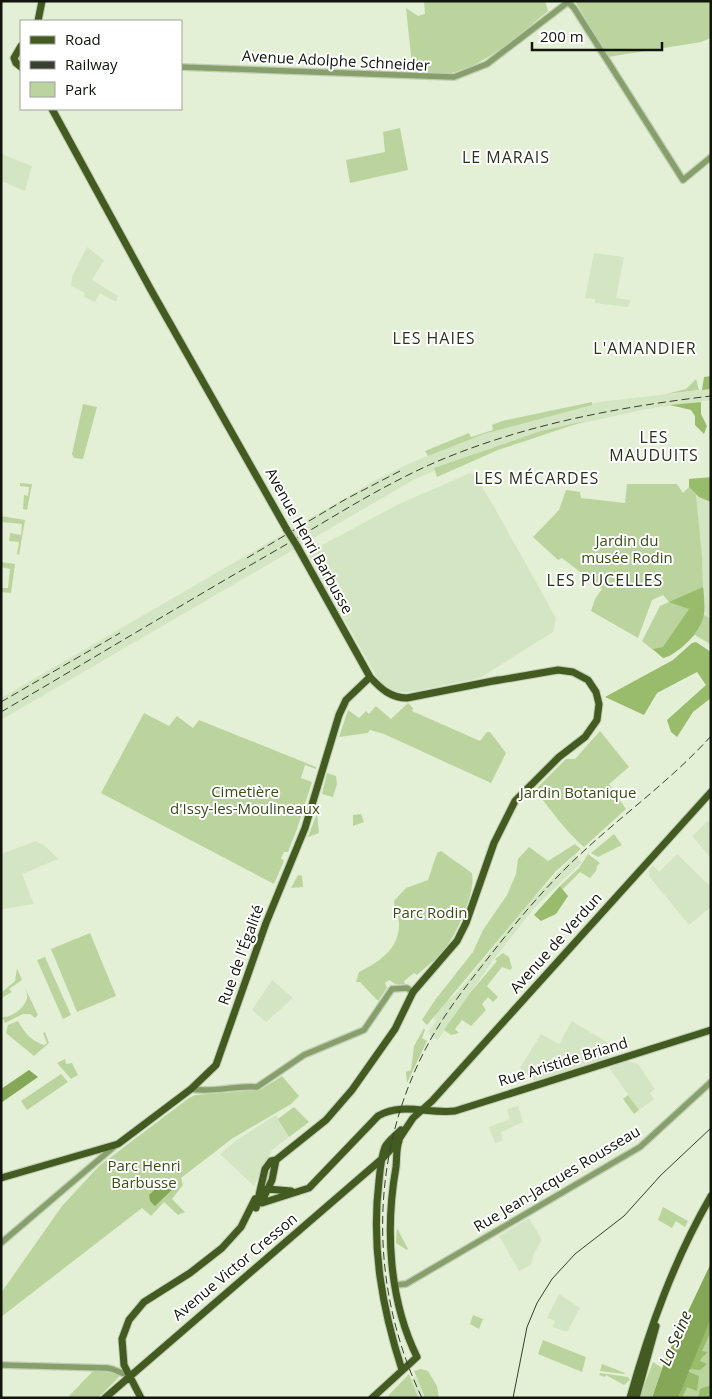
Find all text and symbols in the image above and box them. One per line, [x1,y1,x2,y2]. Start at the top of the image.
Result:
legend [20,20,182,110]
scale bar [532,20,662,52]
text: 200 m [540,26,584,46]
text: Road [65,29,101,49]
street label: Avenue Adolphe Schneider [242,45,430,75]
text: Railway [65,54,118,74]
text: Park [65,79,96,99]
district label: LE MARAIS [462,146,550,168]
district label: LES HAIES [392,327,476,349]
district label: L'AMANDIER [593,337,697,359]
district label: LES MAUDUITS [609,426,699,466]
street label: Avenue Henri Barbusse [261,464,358,617]
district label: LES MÉCARDES [475,467,599,489]
park label: Jardin du musée Rodin [581,530,673,567]
district label: LES PUCELLES [547,569,663,591]
park label: Cimetière d'Issy-les-Moulineaux [170,781,320,818]
park label: Jardin Botanique [518,782,636,802]
street label: Avenue de Verdun [505,888,606,997]
street label: Rue de l'Égalité [213,902,268,1008]
park label: Parc Rodin [392,902,468,922]
street label: Rue Aristide Briand [496,1032,630,1090]
street label: Rue Jean-Jacques Rousseau [470,1120,643,1236]
park label: Parc Henri Barbusse [107,1155,181,1192]
street label: Avenue Victor Cresson [168,1208,301,1324]
water label: La Seine [654,1307,696,1369]

